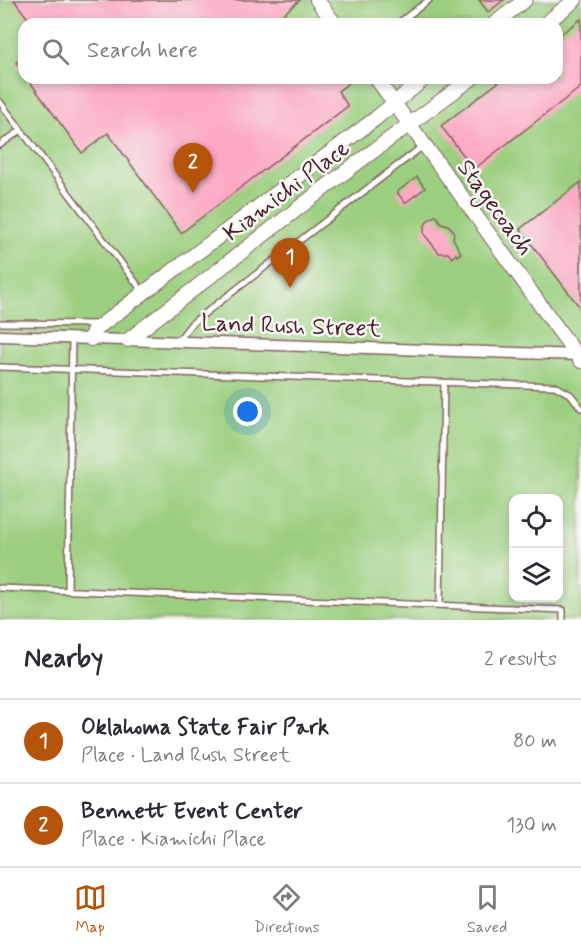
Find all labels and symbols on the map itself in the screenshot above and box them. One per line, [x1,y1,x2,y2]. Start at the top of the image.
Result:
street label: Kiamichi Place [217,133,356,249]
pin: 2 [174,144,212,193]
street label: Stagecoach [448,154,540,263]
pin: 1 [270,238,310,288]
street label: Land Rush Street [201,308,381,345]
your location [233,397,262,426]

